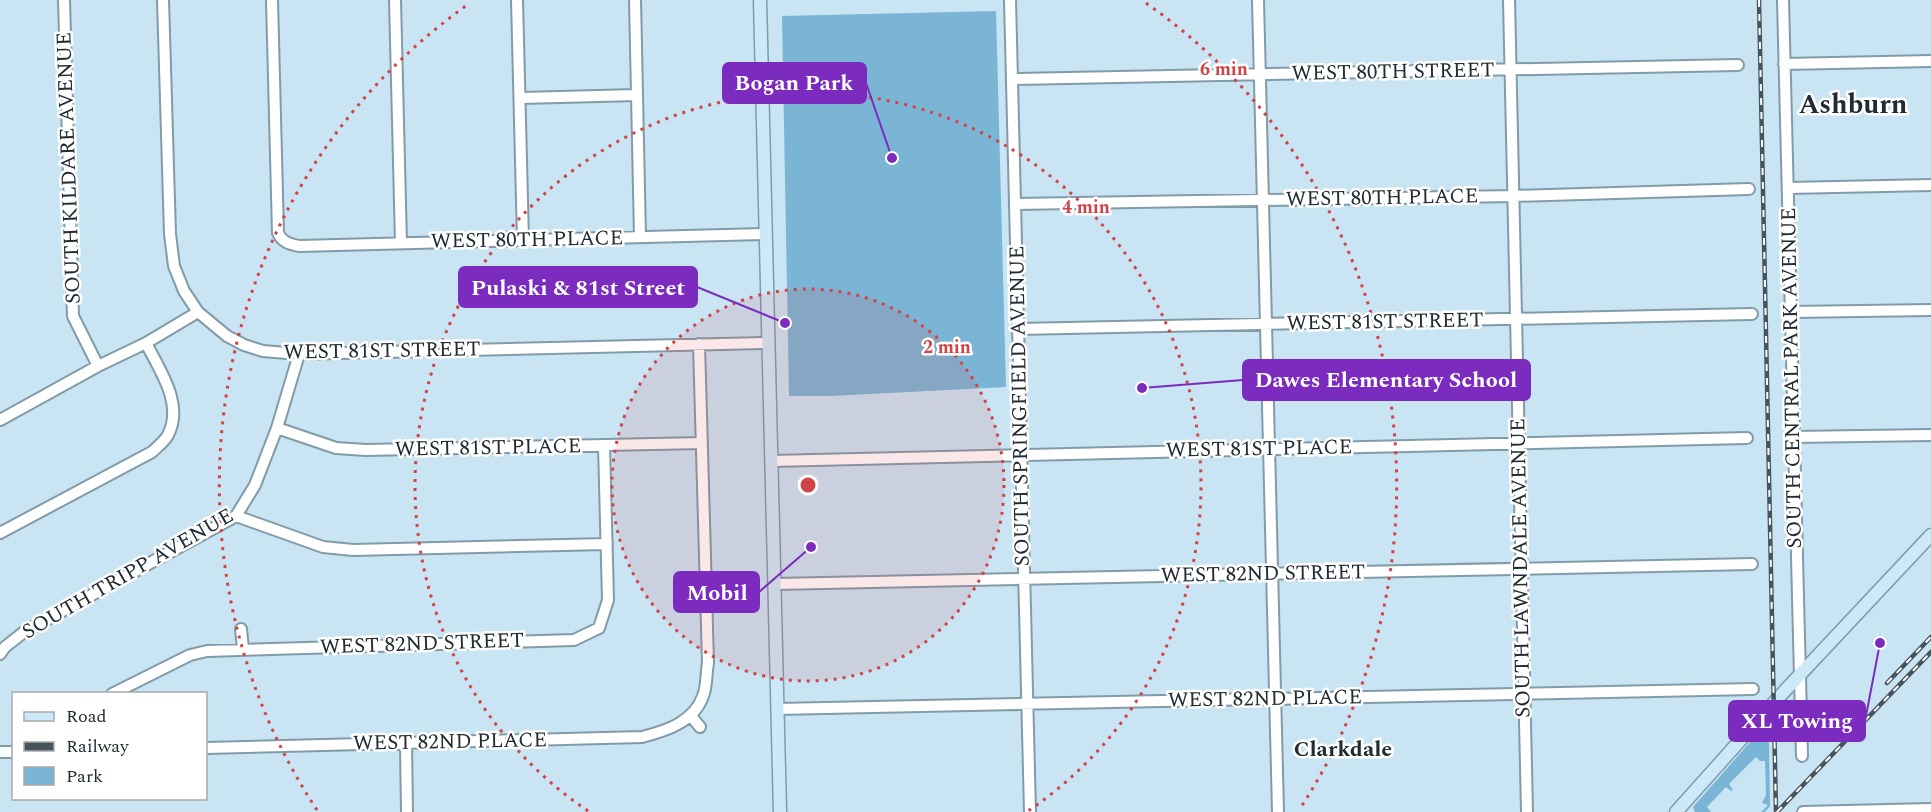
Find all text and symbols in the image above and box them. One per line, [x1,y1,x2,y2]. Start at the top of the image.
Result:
street label: SOUTH KILDARE AVENUE [48,31,90,305]
street label: WEST 80TH STREET [1291,54,1495,90]
text: 6 min [1200,56,1248,83]
callout: Bogan Park [723,63,866,103]
text: Bogan Park [735,67,854,100]
district label: Ashburn [1799,84,1908,126]
street label: WEST 80TH PLACE [1285,180,1479,216]
text: 4 min [1062,194,1110,221]
street label: SOUTH CENTRAL PARK AVENUE [1773,207,1811,549]
street label: WEST 80TH PLACE [430,222,624,258]
street label: SOUTH SPRINGFIELD AVENUE [1001,245,1039,567]
callout: Pulaski & 81st Street [459,267,697,307]
text: Pulaski & 81st Street [471,272,685,305]
street label: WEST 81ST STREET [1286,304,1484,340]
street label: WEST 81ST STREET [283,333,481,369]
text: 2 min [923,334,971,361]
callout: Dawes Elementary School [1243,360,1530,400]
text: Dawes Elementary School [1255,364,1517,397]
street label: SOUTH LAWNDALE AVENUE [1502,418,1540,718]
street label: WEST 81ST PLACE [394,430,582,466]
street label: WEST 81ST PLACE [1165,431,1353,467]
centre of rings [798,475,818,495]
street label: SOUTH TRIPP AVENUE [16,500,240,648]
street label: WEST 82ND STREET [1160,556,1366,592]
callout: Mobil [674,572,759,612]
text: Mobil [686,577,748,610]
street label: WEST 82ND STREET [319,624,525,664]
street label: WEST 82ND PLACE [1168,681,1362,717]
legend [12,692,207,800]
callout: XL Towing [1729,701,1865,741]
text: Road [66,703,107,730]
text: XL Towing [1741,705,1853,738]
street label: WEST 82ND PLACE [353,724,547,760]
text: Railway [66,733,130,760]
district label: Clarkdale [1294,733,1392,766]
text: Park [66,763,103,790]

